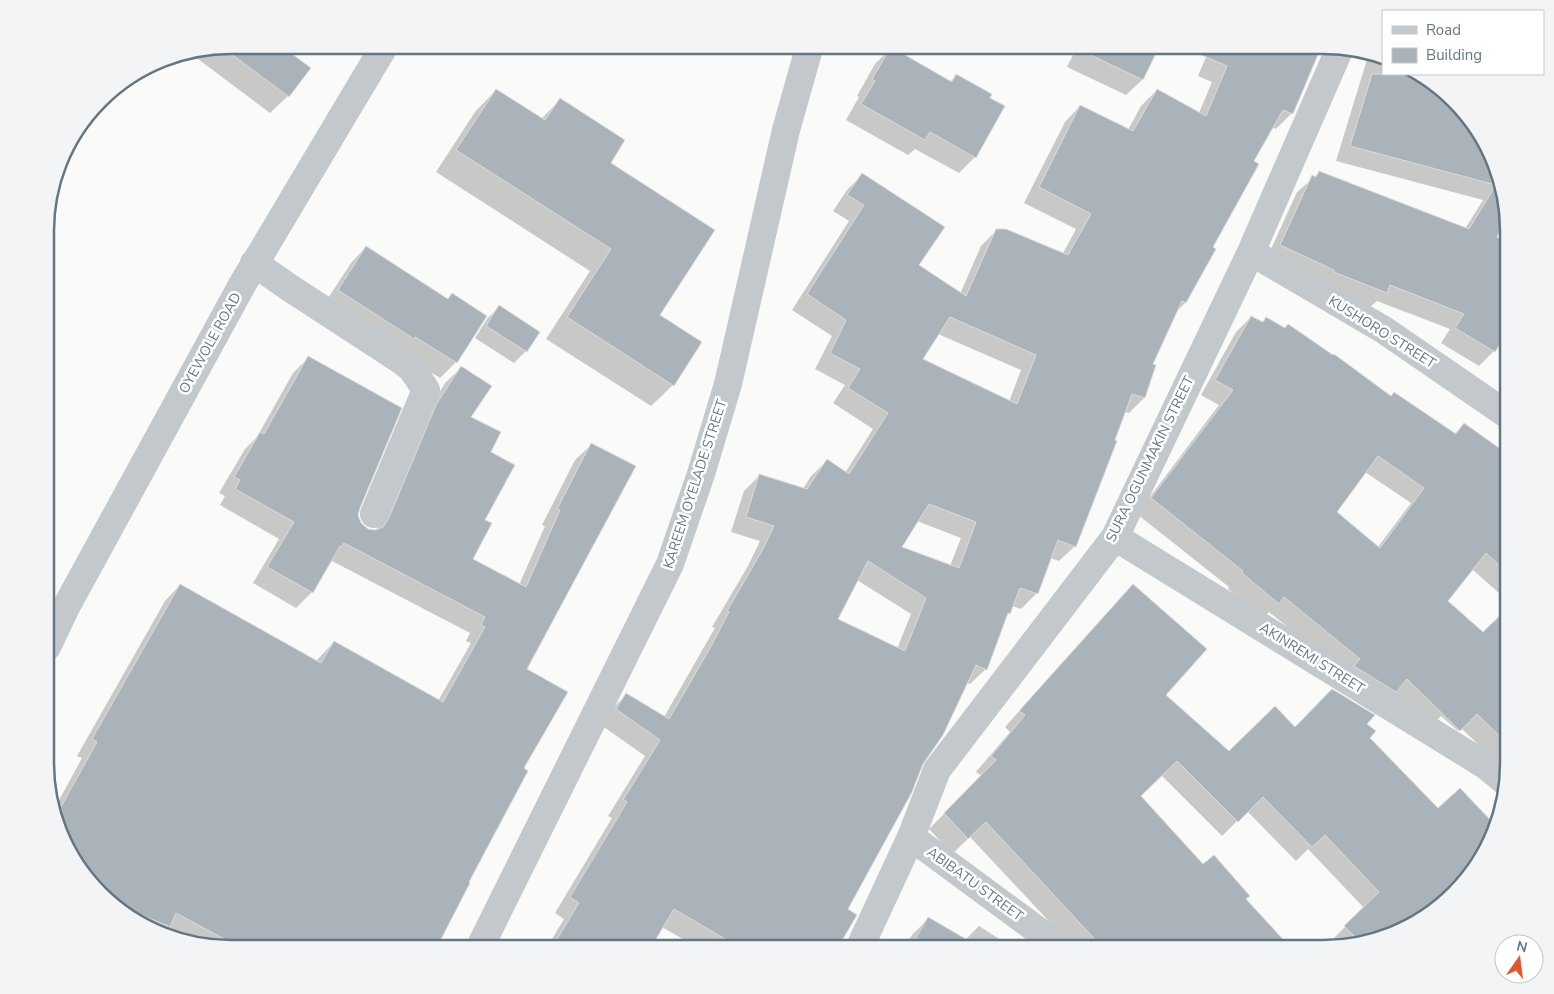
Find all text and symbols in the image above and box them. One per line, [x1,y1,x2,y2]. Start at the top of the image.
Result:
legend [1382,10,1544,75]
text: Road [1426,20,1461,40]
text: Building [1426,45,1482,65]
street label: OYEWOLE ROAD [174,289,246,397]
street label: KUSHORO STREET [1325,291,1440,373]
street label: SURA OGUNMAKIN STREET [1101,372,1199,545]
street label: KAREEM OYELADE STREET [659,396,732,571]
street label: AKINREMI STREET [1256,618,1369,698]
street label: ABIBATU STREET [923,843,1027,926]
north arrow [1494,934,1544,984]
text: N [1515,936,1529,957]

